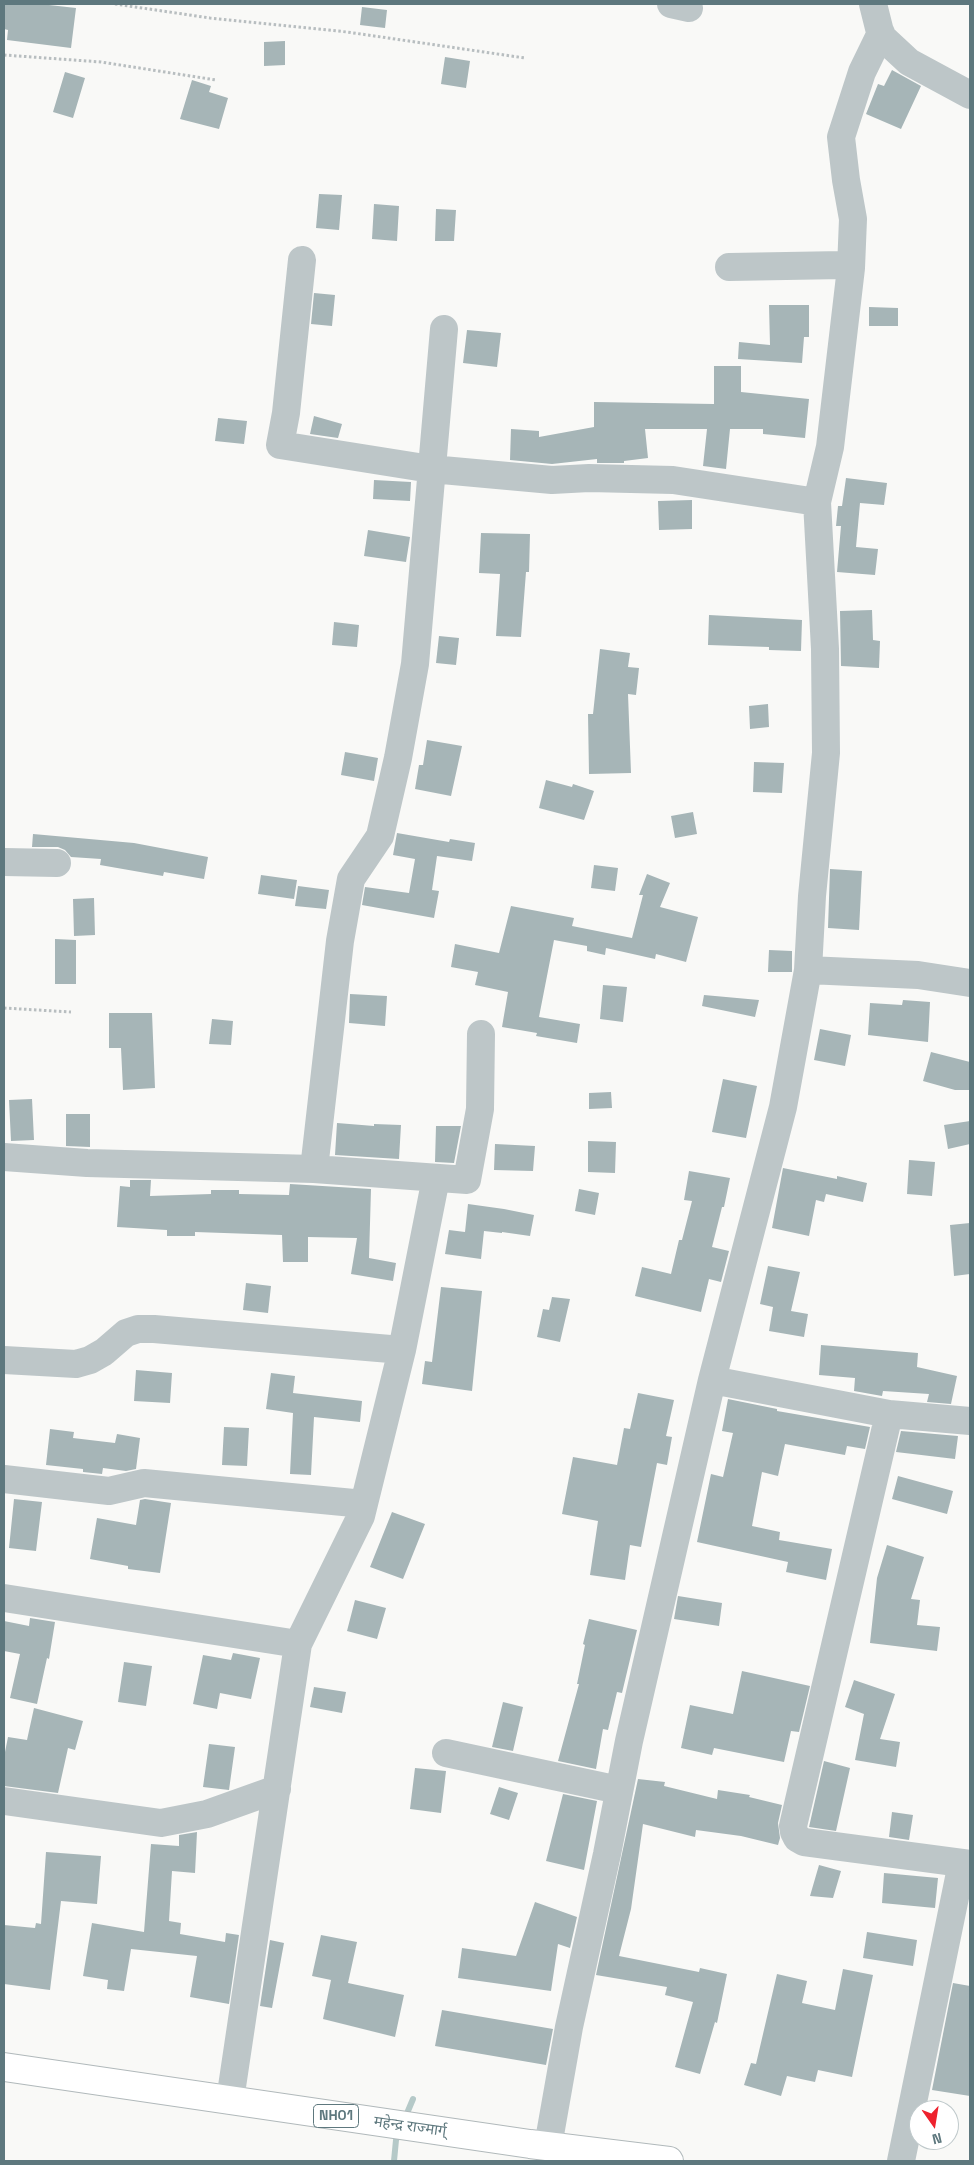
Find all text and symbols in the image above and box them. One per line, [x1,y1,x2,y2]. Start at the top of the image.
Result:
north arrow [909,2100,959,2150]
road number: NH01 [314,2104,358,2128]
street label: महेन्द्र राज्मार्ग् [372,2113,448,2141]
text: N [931,2129,944,2148]

